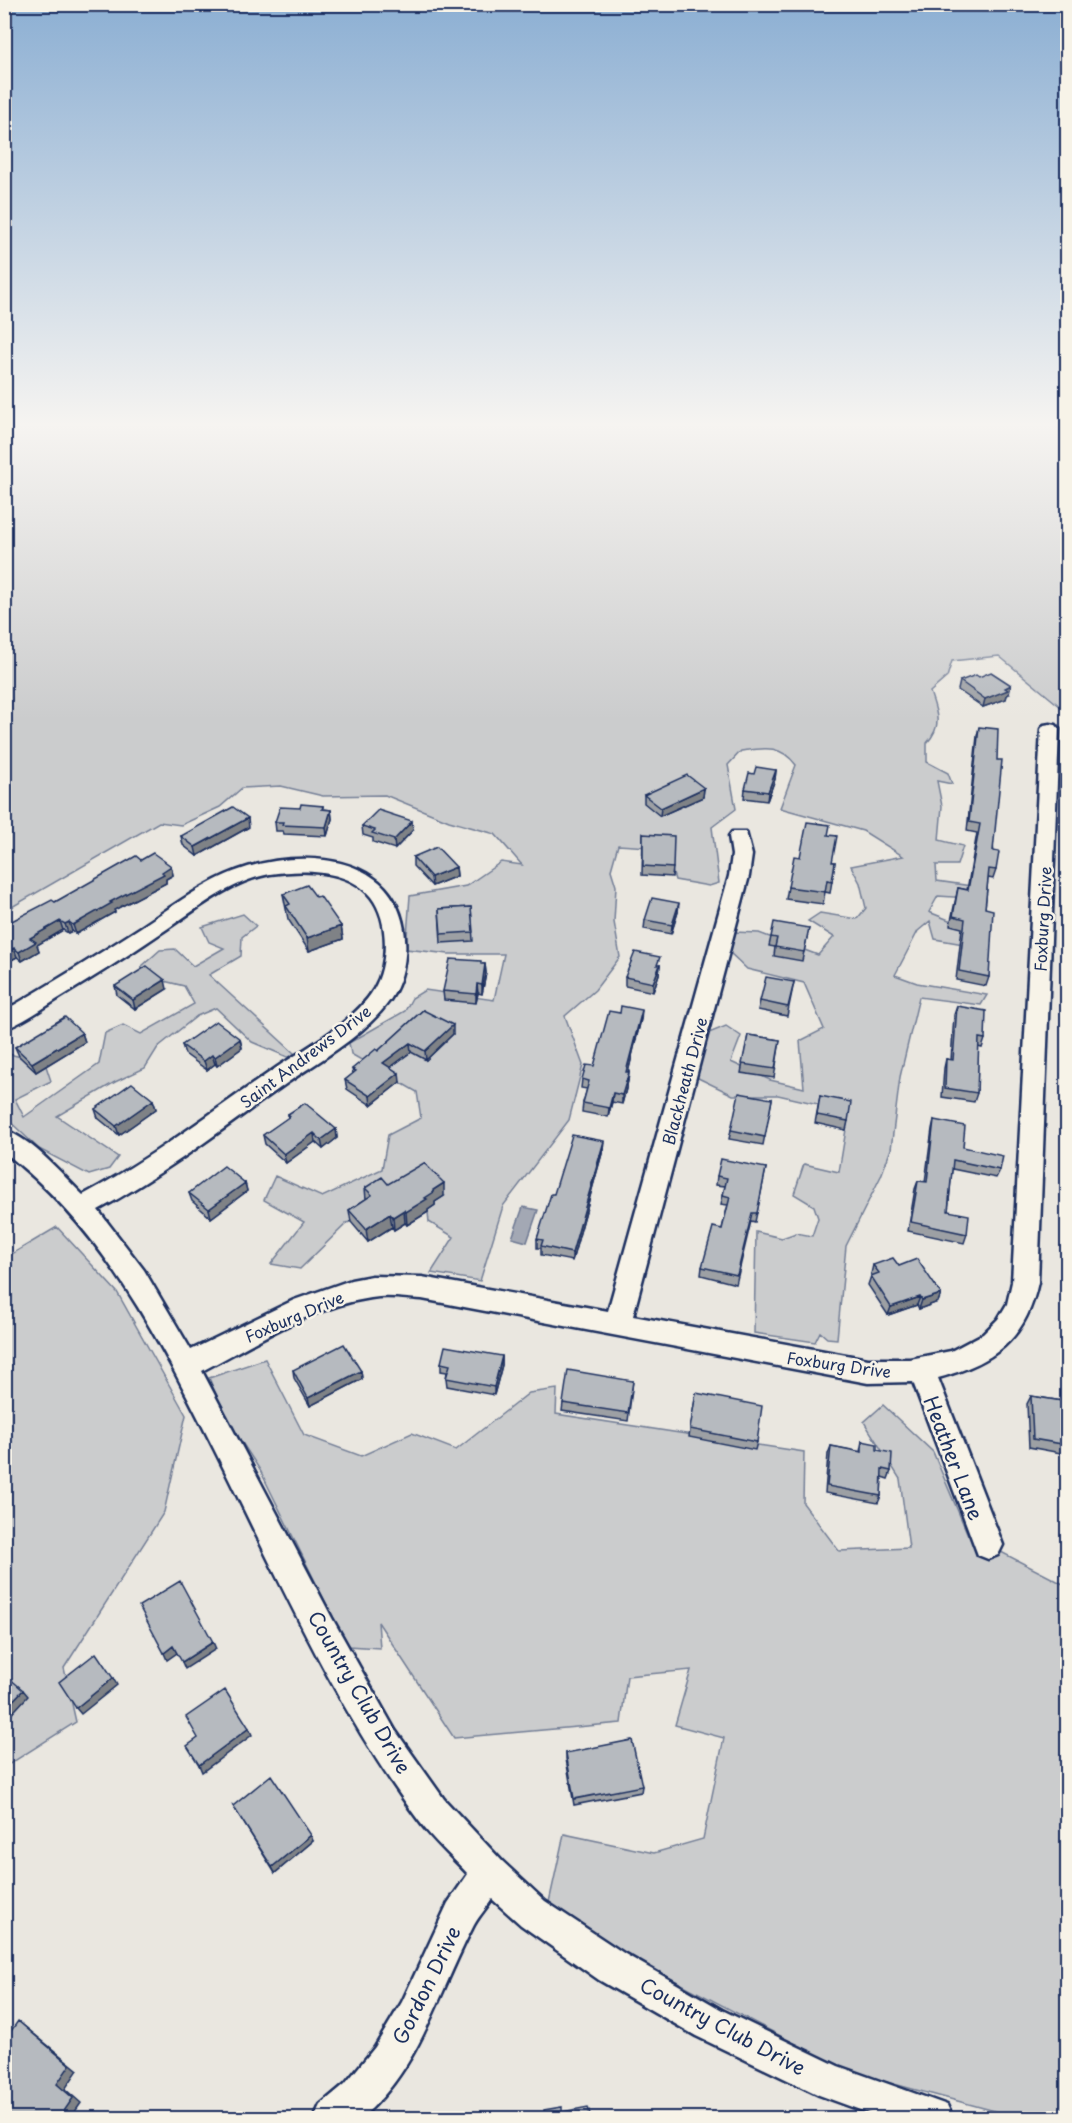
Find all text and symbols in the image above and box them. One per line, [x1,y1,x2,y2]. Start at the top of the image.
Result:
street label: Foxburg Drive [1027,866,1057,972]
street label: Saint Andrews Drive [234,999,376,1113]
street label: Blackheath Drive [655,1014,713,1148]
street label: Foxburg Drive [241,1284,347,1348]
street label: Foxburg Drive [785,1345,893,1383]
street label: Heather Lane [917,1391,991,1525]
street label: Country Club Drive [301,1605,419,1779]
street label: Gordon Drive [384,1921,468,2049]
street label: Country Club Drive [635,1970,811,2082]

